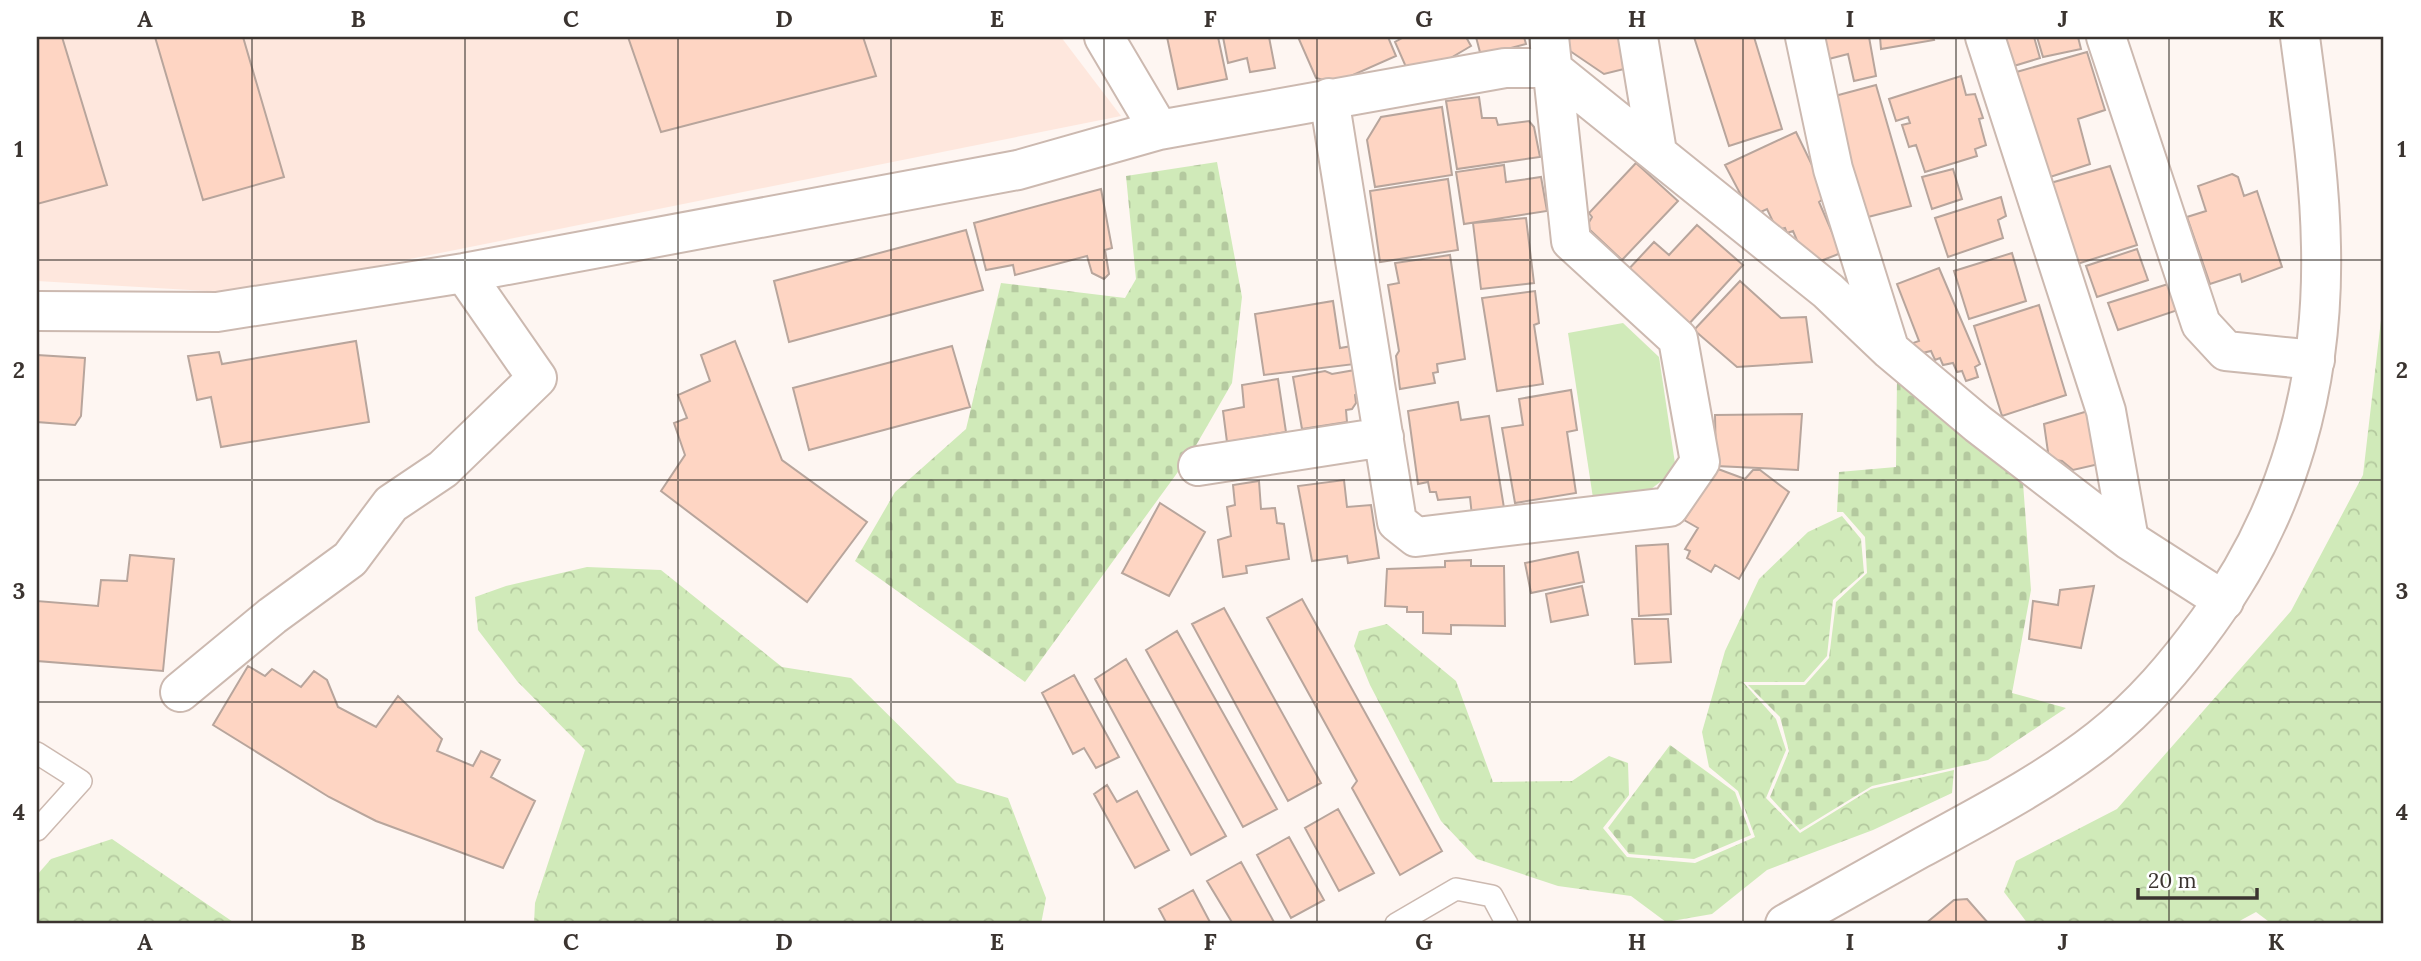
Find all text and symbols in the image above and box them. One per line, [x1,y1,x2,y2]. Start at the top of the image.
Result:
text: A [137,4,153,33]
text: B [350,4,366,33]
text: C [563,4,579,33]
text: D [775,4,793,33]
text: E [990,4,1004,33]
text: F [1203,4,1217,33]
text: G [1415,4,1433,33]
text: H [1628,4,1646,33]
text: I [1846,4,1854,33]
text: J [2058,4,2068,33]
text: K [2268,4,2285,33]
text: 1 [14,134,24,163]
text: 1 [2397,134,2407,163]
text: 2 [13,355,25,384]
text: 2 [2396,355,2408,384]
text: 3 [13,576,25,605]
text: 3 [2396,576,2408,605]
text: 4 [13,797,25,826]
text: 4 [2396,797,2408,826]
scale bar [2138,856,2256,900]
text: 20 m [2148,867,2197,894]
text: A [137,927,153,956]
text: B [350,927,366,956]
text: C [563,927,579,956]
text: D [775,927,793,956]
text: E [990,927,1004,956]
text: F [1203,927,1217,956]
text: G [1415,927,1433,956]
text: H [1628,927,1646,956]
text: I [1846,927,1854,956]
text: J [2058,927,2068,956]
text: K [2268,927,2285,956]

